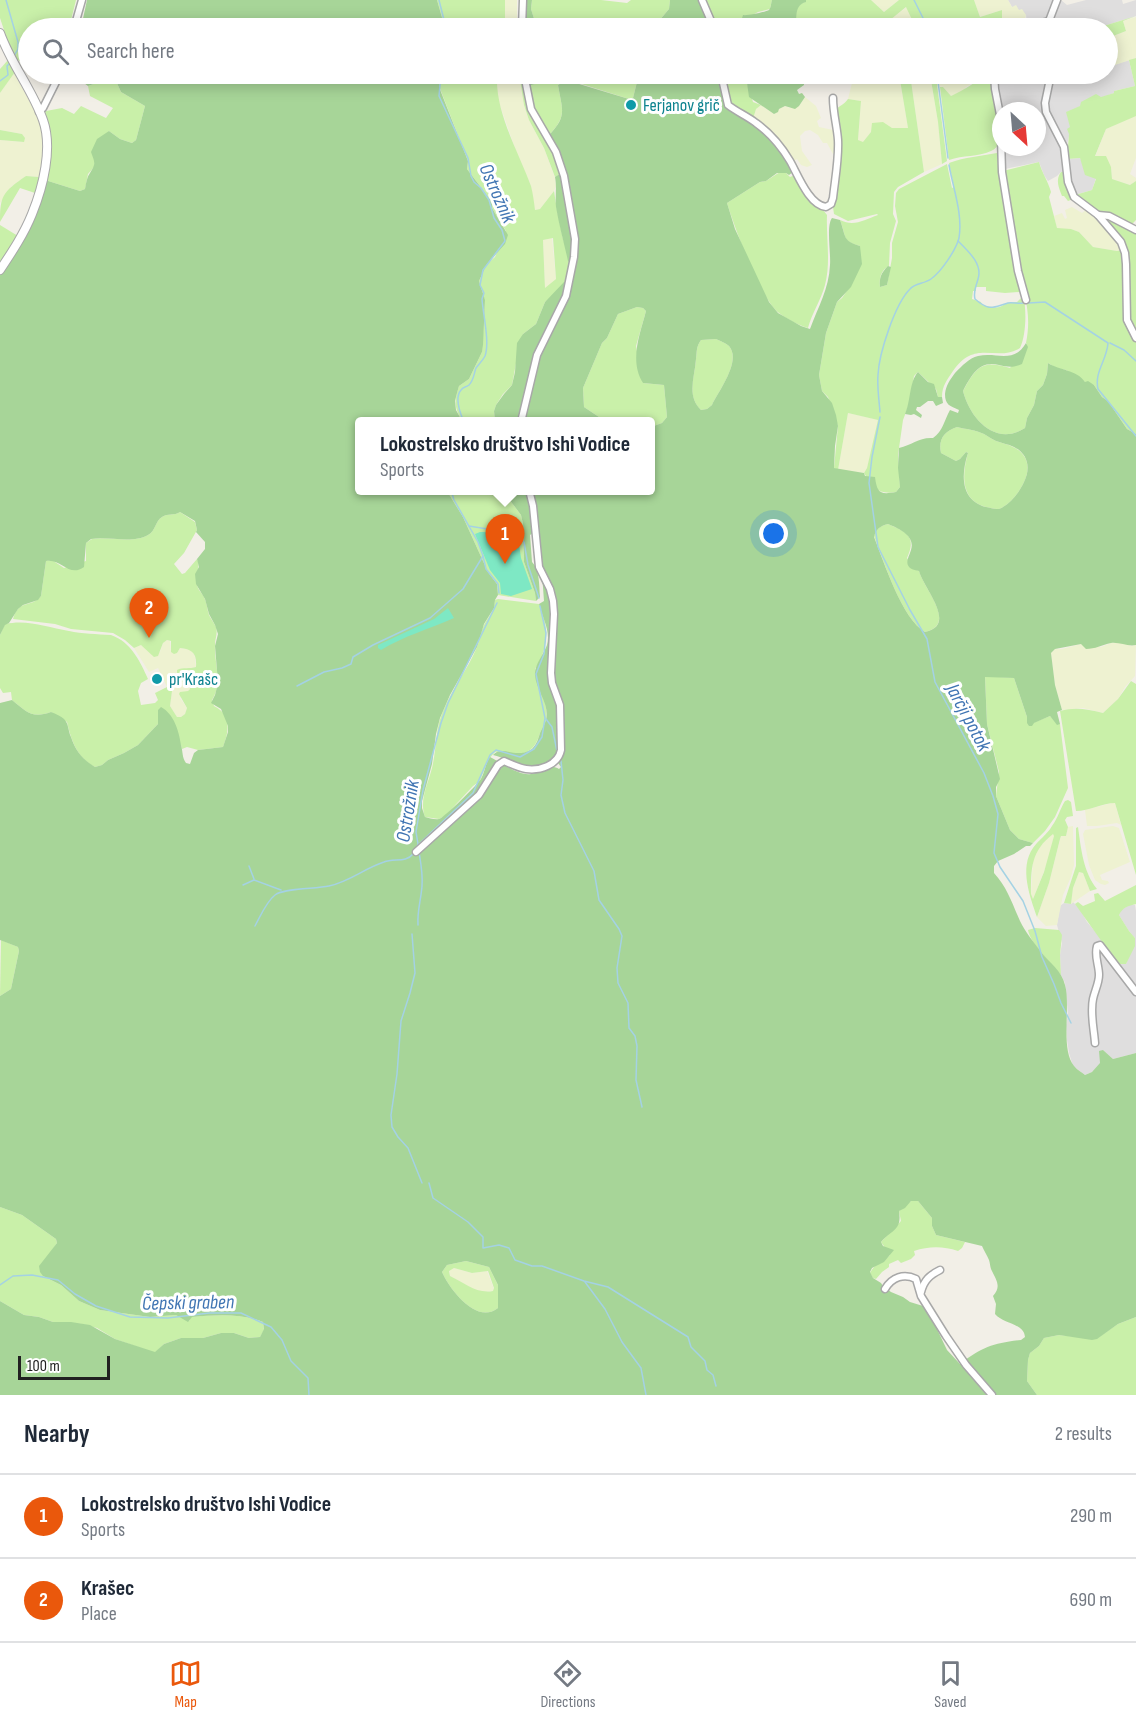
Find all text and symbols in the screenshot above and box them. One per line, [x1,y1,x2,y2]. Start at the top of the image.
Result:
search box [18,18,1118,84]
icon: search [39,35,72,68]
text: Search here [87,38,174,65]
place label: Ferjanov grič [643,95,720,116]
marker: Ferjanov grič [624,98,638,112]
north arrow [992,102,1046,156]
water label: Ostrožnik [473,160,521,227]
popup [355,417,655,495]
text: Lokostrelsko društvo Ishi Vodice [380,431,630,458]
text: Sports [380,458,424,482]
pin: 1 [486,514,524,564]
your location [759,519,788,548]
pin: 2 [130,588,168,638]
place label: pr'Krašc [169,669,218,690]
marker: pr'Krašc [150,672,164,686]
water label: Jarčji potok [940,679,996,756]
water label: Ostrožnik [391,778,425,844]
water label: Čepski graben [142,1290,234,1316]
scale bar [18,1353,110,1380]
text: 100 m [27,1357,60,1376]
text: Nearby [24,1419,90,1450]
text: 2 results [1055,1422,1112,1446]
text: Lokostrelsko društvo Ishi Vodice [81,1491,331,1518]
text: 1 [40,1504,47,1528]
text: 290 m [1070,1504,1112,1528]
text: Sports [81,1518,125,1542]
text: Krašec [81,1575,134,1602]
text: 2 [39,1588,48,1612]
text: 690 m [1070,1588,1112,1612]
text: Place [81,1602,117,1626]
tab: Map [169,1657,202,1712]
tab: Directions [540,1657,596,1712]
tab: Saved [934,1657,967,1712]

